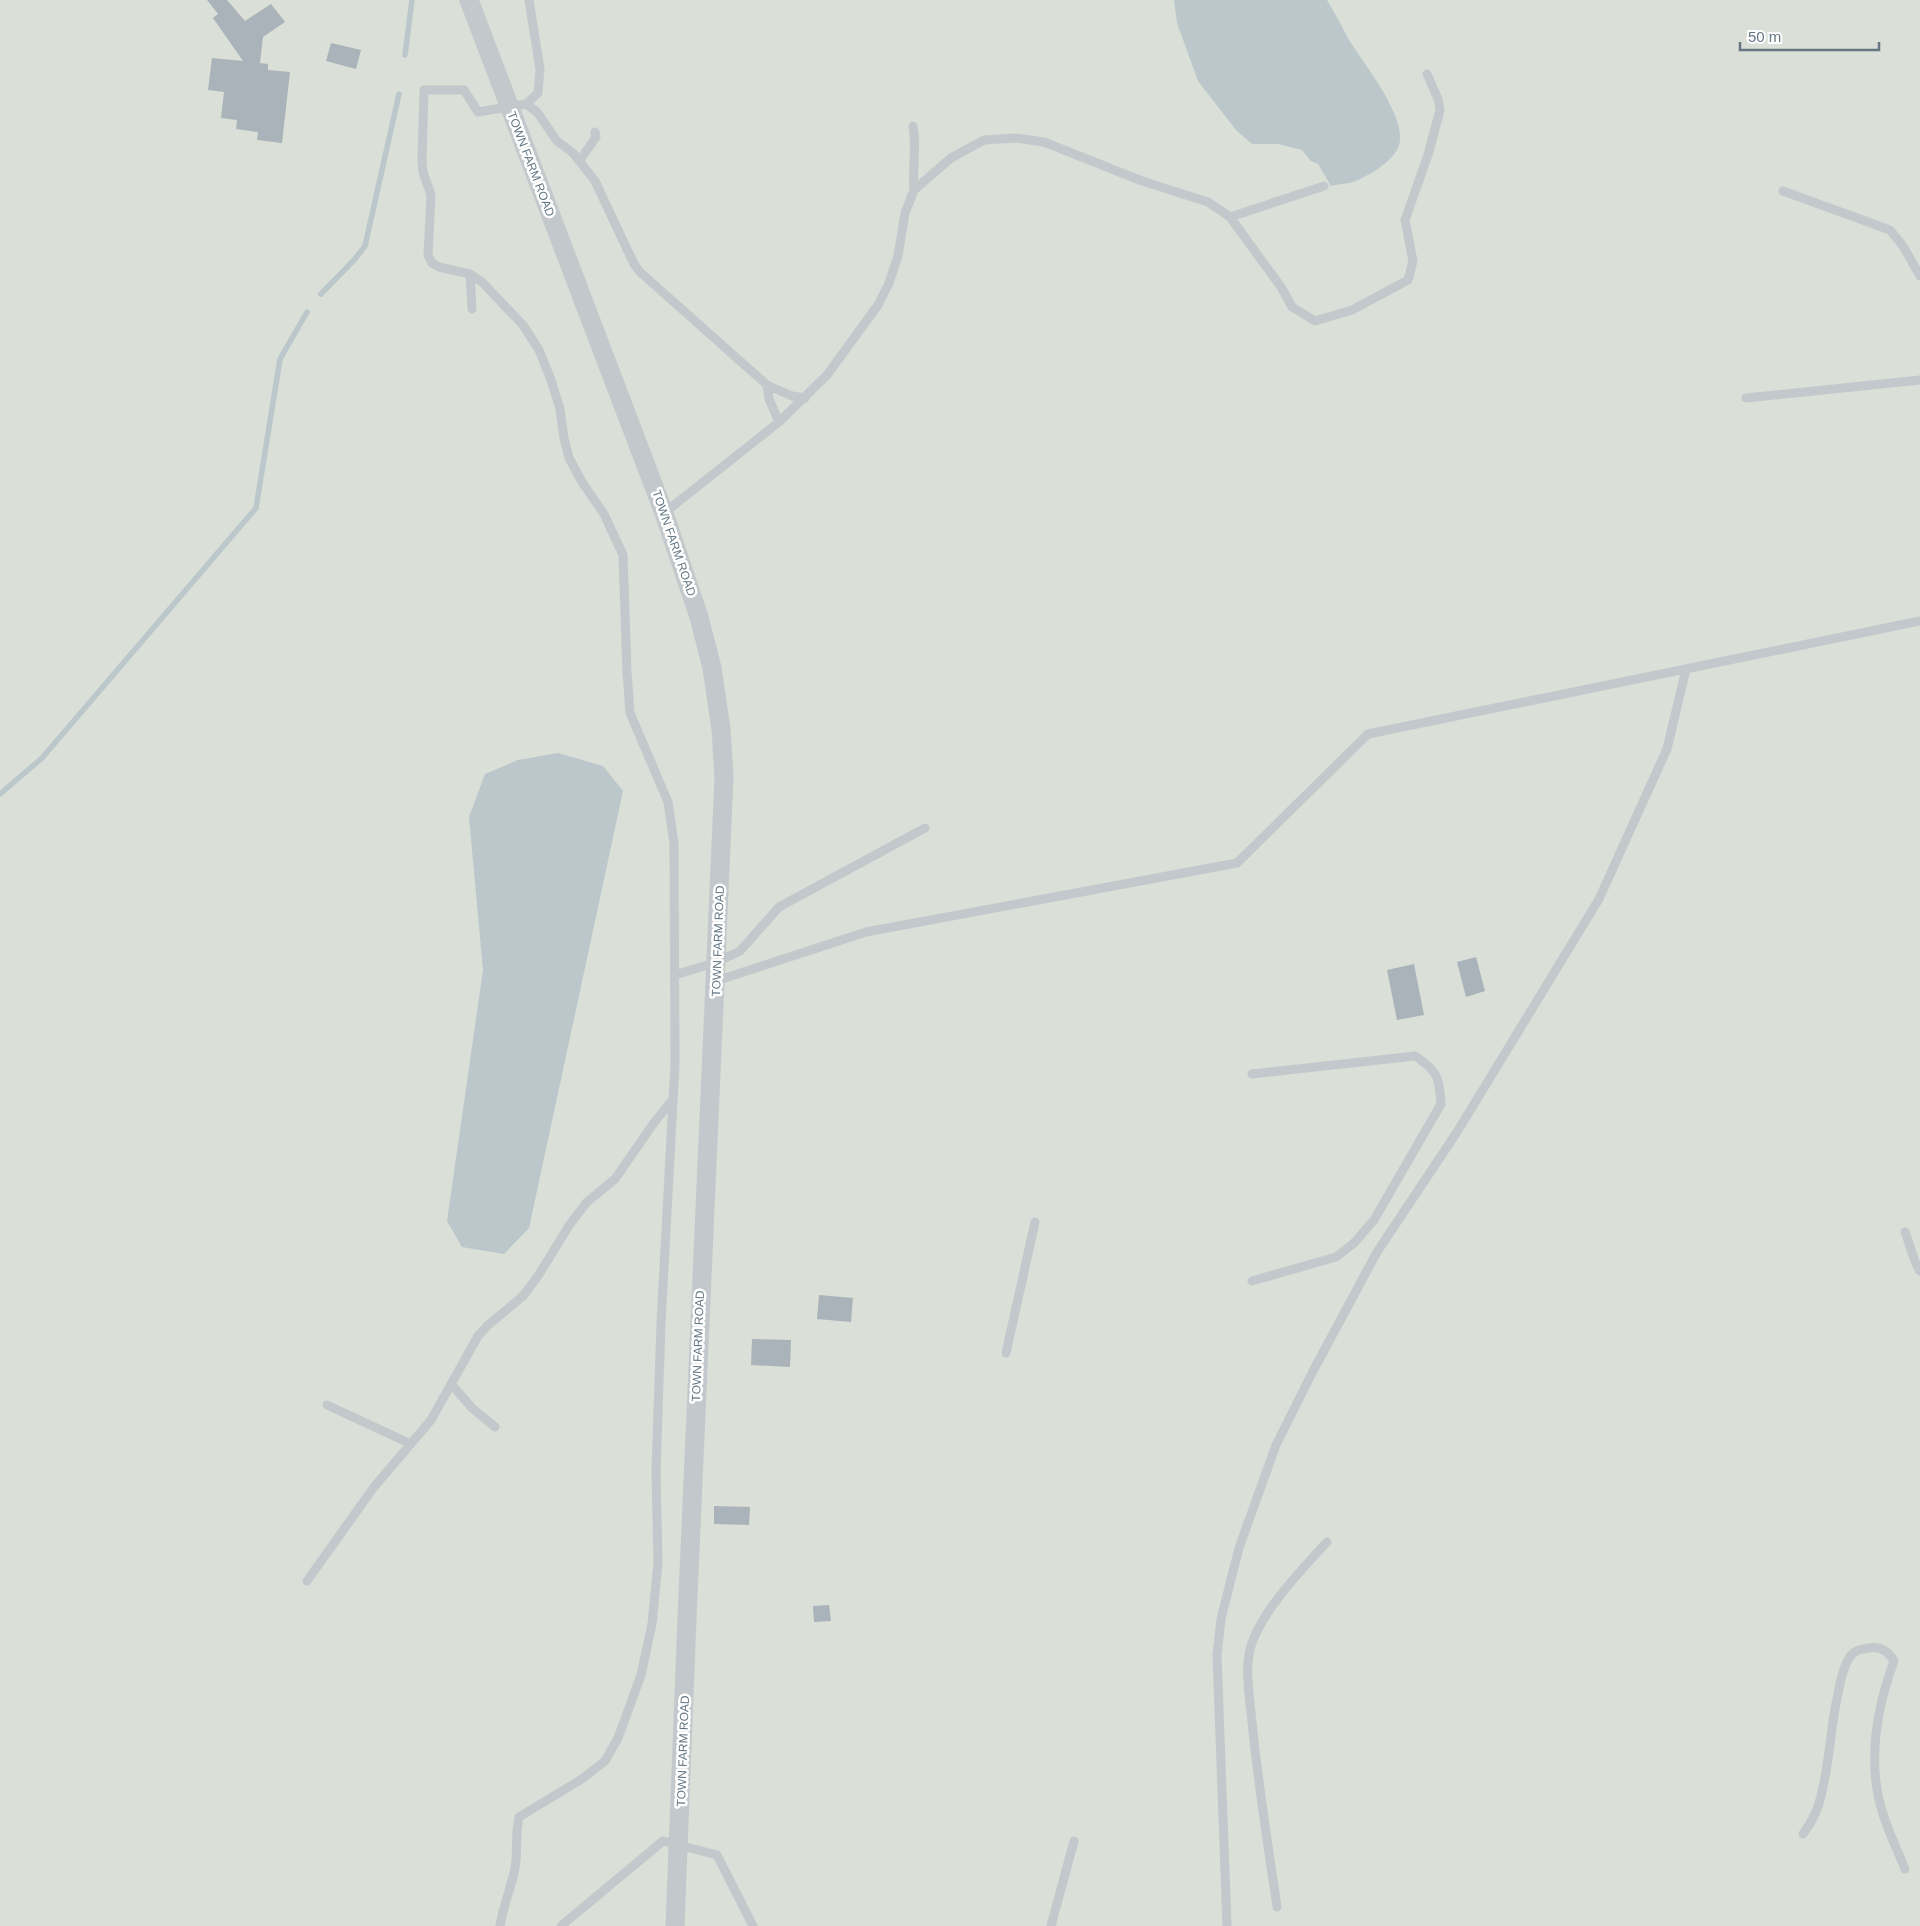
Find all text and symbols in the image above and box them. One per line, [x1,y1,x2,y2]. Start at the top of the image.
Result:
scale bar [1740,20,1879,52]
text: 50 m [1748,28,1781,45]
street label: TOWN FARM ROAD [505,110,558,219]
street label: TOWN FARM ROAD [649,488,699,598]
street label: TOWN FARM ROAD [709,885,727,997]
street label: TOWN FARM ROAD [689,1290,707,1402]
street label: TOWN FARM ROAD [674,1695,692,1807]

